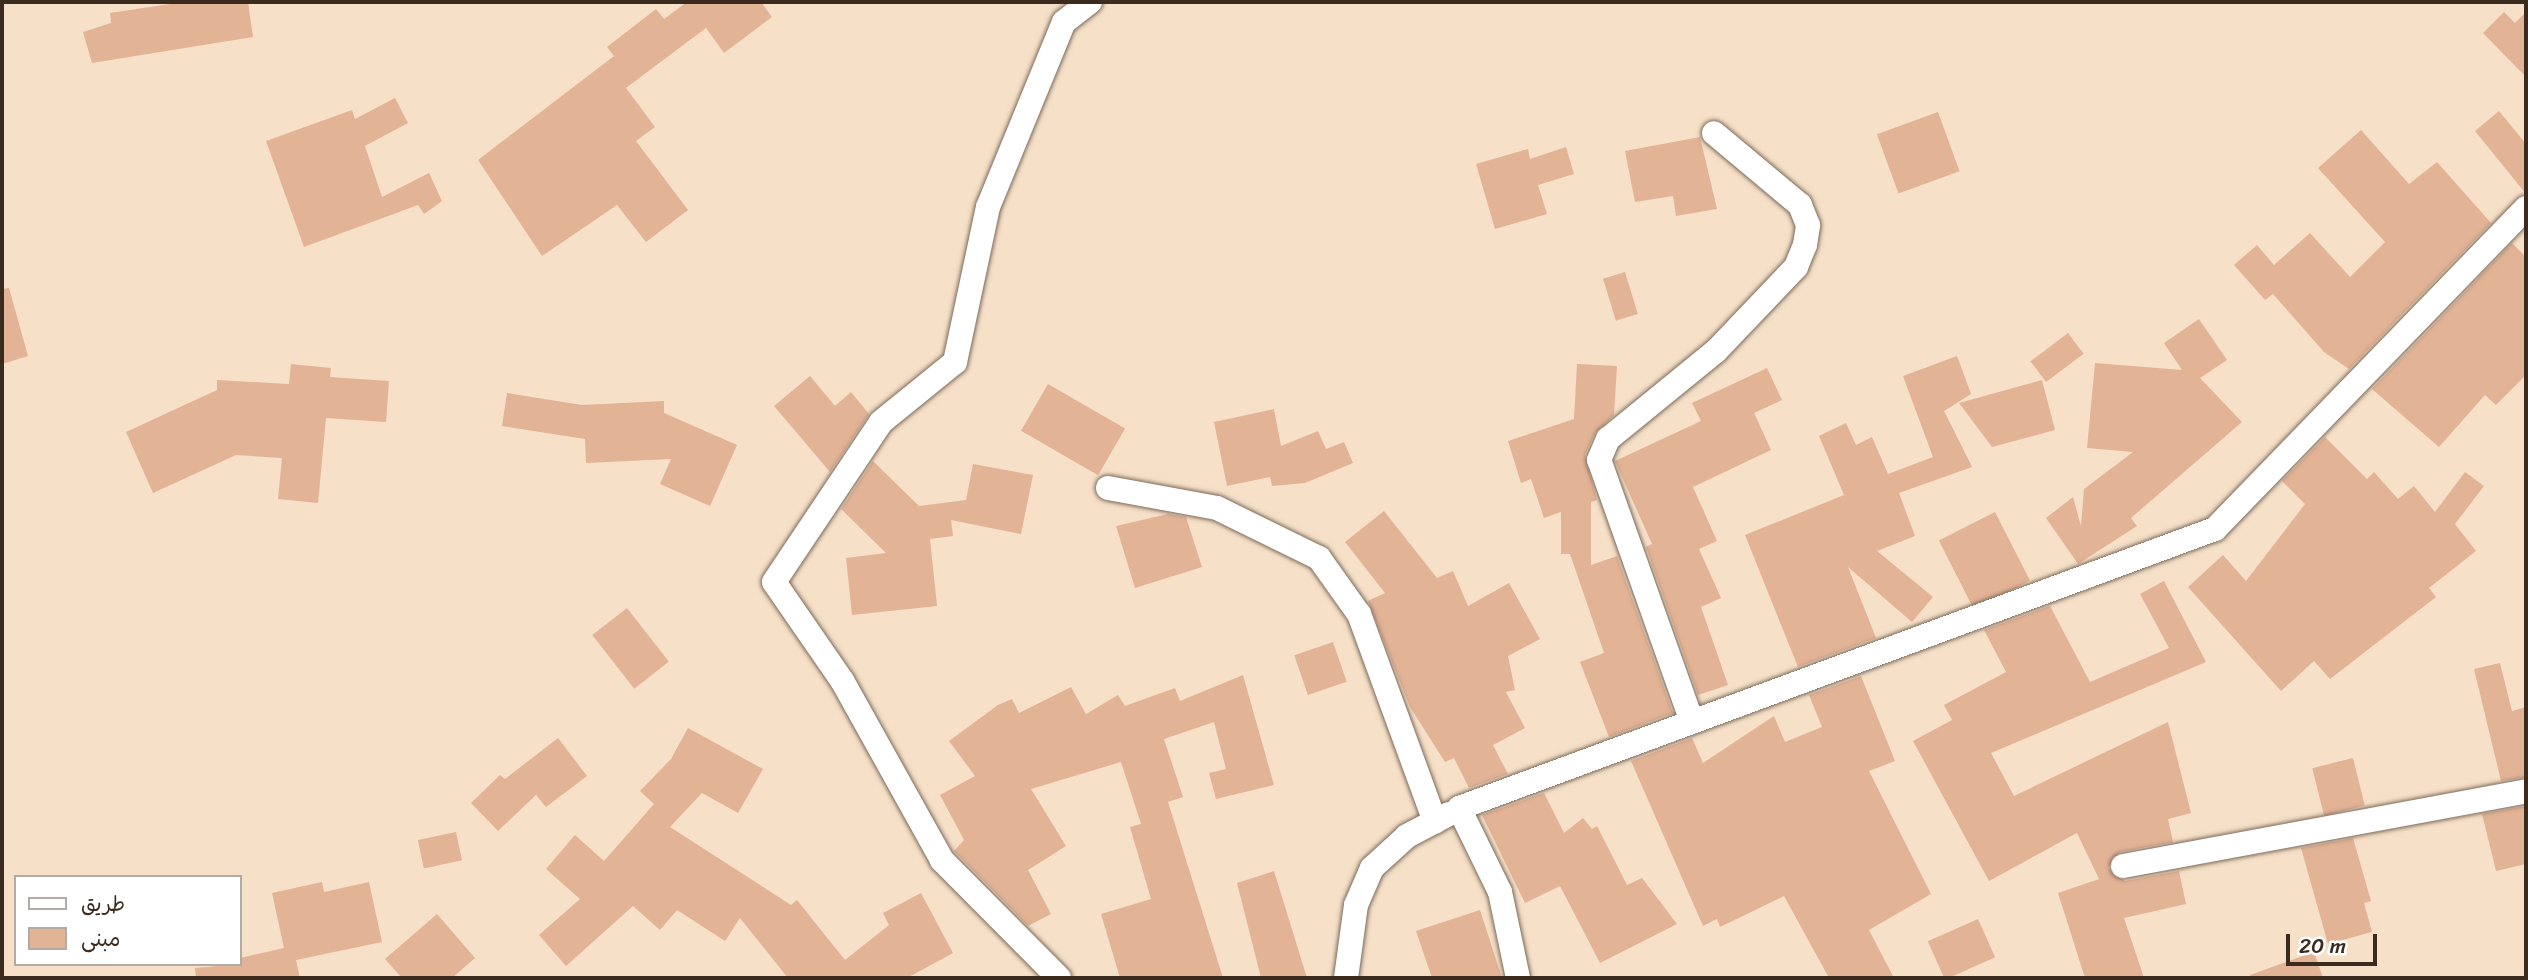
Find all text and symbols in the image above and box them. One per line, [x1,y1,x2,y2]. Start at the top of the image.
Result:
legend [14,875,242,966]
text: طريق [81,885,125,923]
text: مبنى [81,920,120,958]
scale bar [2290,920,2381,964]
text: 20 m [2299,927,2346,965]

